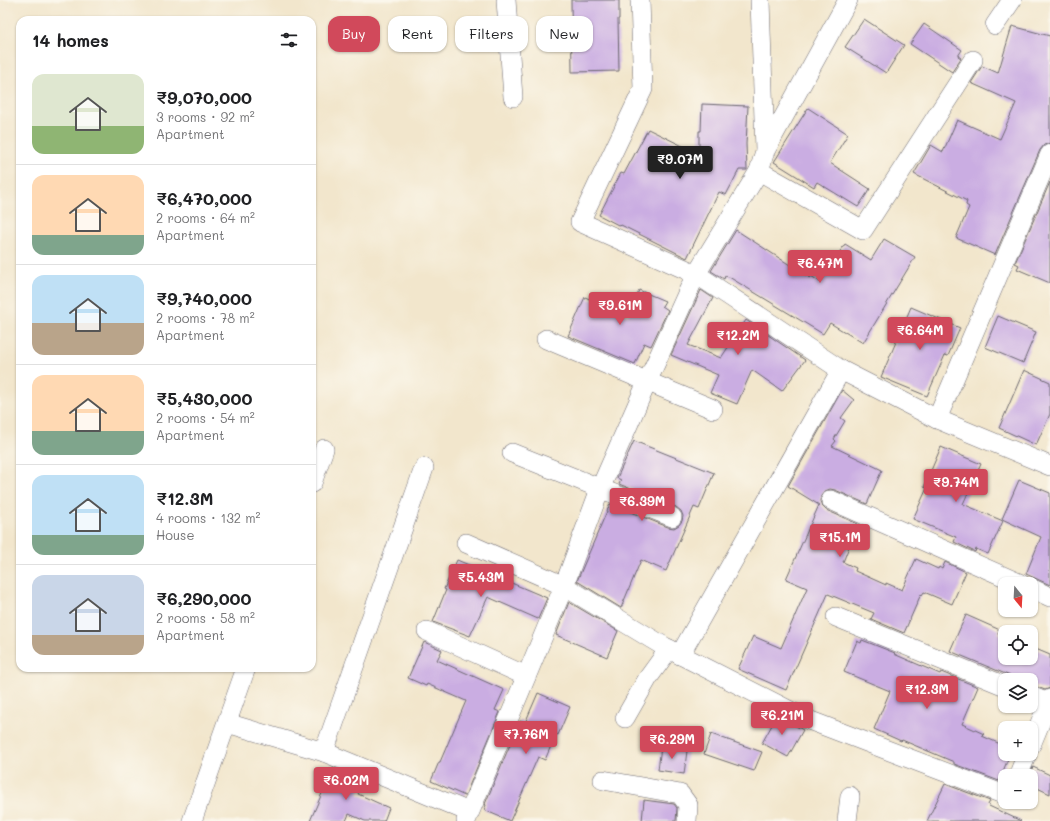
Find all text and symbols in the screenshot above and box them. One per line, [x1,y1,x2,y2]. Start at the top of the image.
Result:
chip: Buy [328,16,380,52]
chip: Rent [388,16,447,52]
chip: Filters [455,16,528,52]
chip: New [536,16,593,52]
text: 14 homes [32,29,109,51]
icon: filters [278,29,300,51]
text: ₹9,070,000 [156,86,252,108]
icon: home [64,90,112,138]
text: 3 rooms · 92 m² [156,108,255,125]
text: Apartment [156,125,225,142]
pin: ₹9.07M [647,146,713,180]
text: ₹9.07M [657,150,703,167]
text: ₹6,470,000 [156,187,252,209]
icon: home [64,191,112,239]
text: 2 rooms · 64 m² [156,209,255,226]
text: Apartment [156,226,225,243]
pin: ₹6.47M [787,250,853,284]
text: ₹6.47M [797,254,843,271]
text: ₹9,740,000 [156,287,252,309]
icon: home [64,291,112,339]
pin: ₹9.61M [587,292,653,326]
text: ₹9.61M [598,296,642,313]
text: 2 rooms · 78 m² [156,309,255,326]
pin: ₹6.64M [887,317,953,351]
text: ₹6.64M [896,321,944,338]
pin: ₹12.2M [705,322,771,356]
text: Apartment [156,326,225,343]
text: ₹12.2M [716,326,760,343]
text: ₹5,430,000 [156,387,252,409]
icon: home [64,391,112,439]
text: 2 rooms · 54 m² [156,409,255,426]
text: Apartment [156,426,225,443]
pin: ₹9.74M [923,469,989,503]
text: ₹9.74M [933,473,979,490]
text: ₹12.3M [156,487,213,509]
pin: ₹6.39M [609,488,675,522]
icon: home [64,491,112,539]
text: ₹6.39M [619,492,665,509]
text: 4 rooms · 132 m² [156,509,261,526]
pin: ₹15.1M [807,524,873,558]
text: House [156,526,194,543]
text: ₹15.1M [819,528,861,545]
pin: ₹5.43M [448,564,514,598]
text: ₹5.43M [458,568,504,585]
north arrow [998,577,1038,617]
map controls [998,577,1038,809]
text: ₹6,290,000 [156,587,251,609]
icon: home [64,591,112,639]
text: 2 rooms · 58 m² [156,609,255,626]
button: locate [998,625,1038,665]
text: Apartment [156,626,225,643]
button: layers [998,673,1038,713]
pin: ₹12.3M [894,676,960,710]
text: ₹12.3M [905,680,949,697]
pin: ₹6.21M [749,702,815,736]
text: ₹6.21M [760,706,804,723]
pin: ₹7.76M [493,721,559,755]
button: + [998,721,1038,761]
text: ₹7.76M [503,725,549,742]
pin: ₹6.29M [639,726,705,760]
text: ₹6.29M [649,730,695,747]
pin: ₹6.02M [313,767,379,801]
button: − [998,769,1038,809]
text: ₹6.02M [323,771,369,788]

